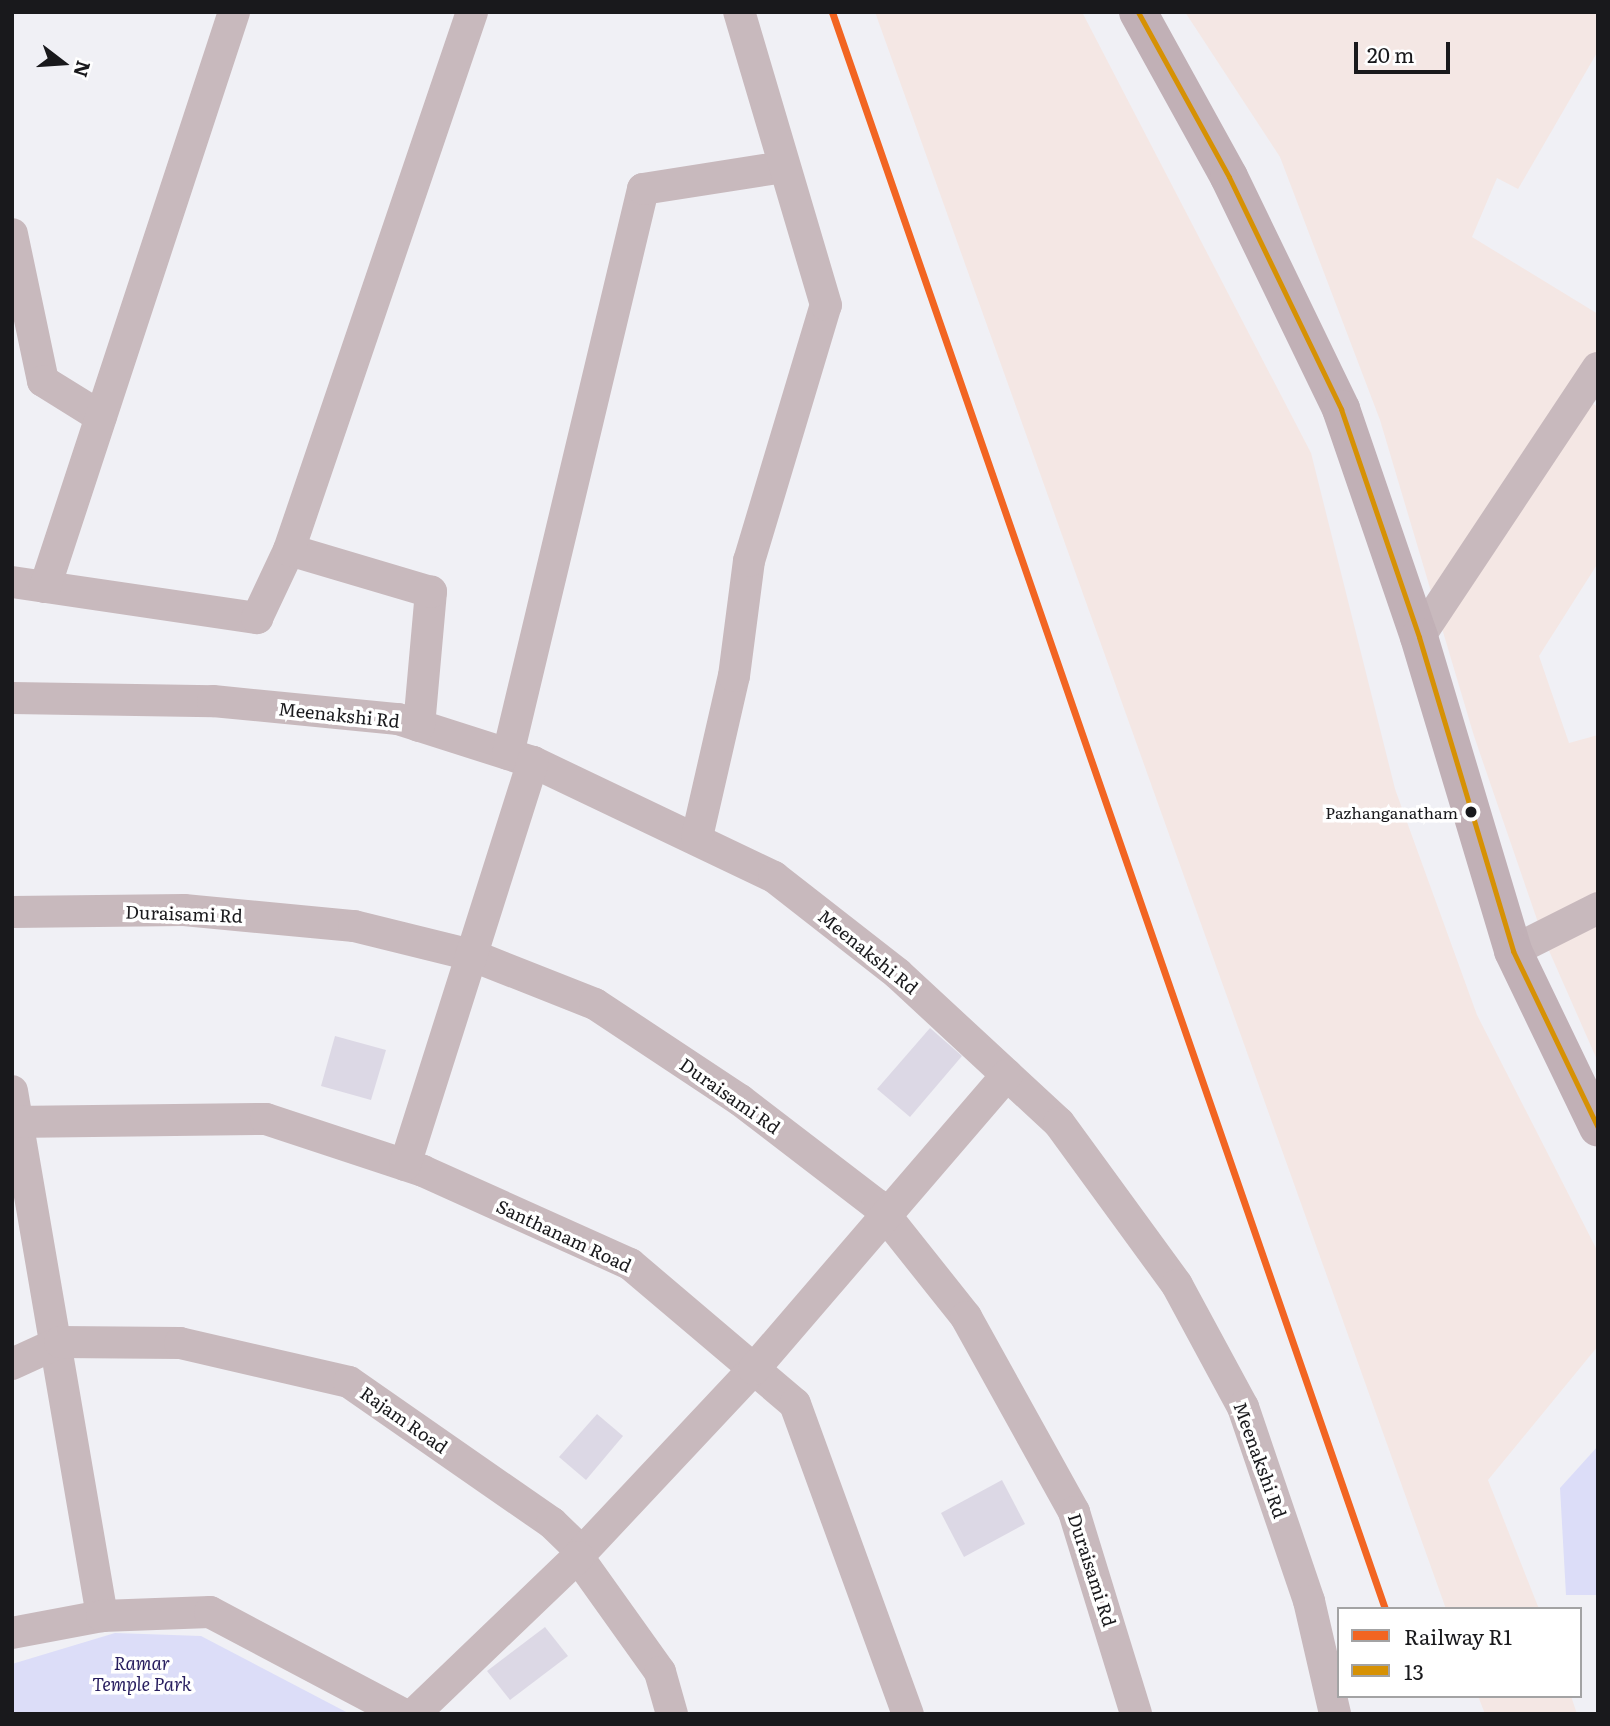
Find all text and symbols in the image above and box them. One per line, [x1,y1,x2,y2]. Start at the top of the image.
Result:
north arrow [28,28,98,98]
scale bar [1358,28,1454,72]
text: 20 m [1367,38,1414,69]
text: N [67,57,99,81]
street label: Meenakshi Rd [277,698,401,732]
place label: Pazhanganatham [1325,802,1458,822]
marker: Pazhanganatham [1464,805,1478,819]
street label: Duraisami Rd [125,901,243,927]
street label: Meenakshi Rd [814,905,922,999]
street label: Duraisami Rd [676,1053,784,1139]
street label: Santhanam Road [493,1195,635,1277]
street label: Rajam Road [356,1382,452,1458]
street label: Meenakshi Rd [1229,1399,1291,1521]
street label: Duraisami Rd [1064,1511,1120,1629]
legend [1337,1607,1582,1698]
text: Railway R1 [1404,1620,1512,1651]
park label: Ramar Temple Park [92,1653,192,1696]
text: 13 [1404,1655,1424,1686]

